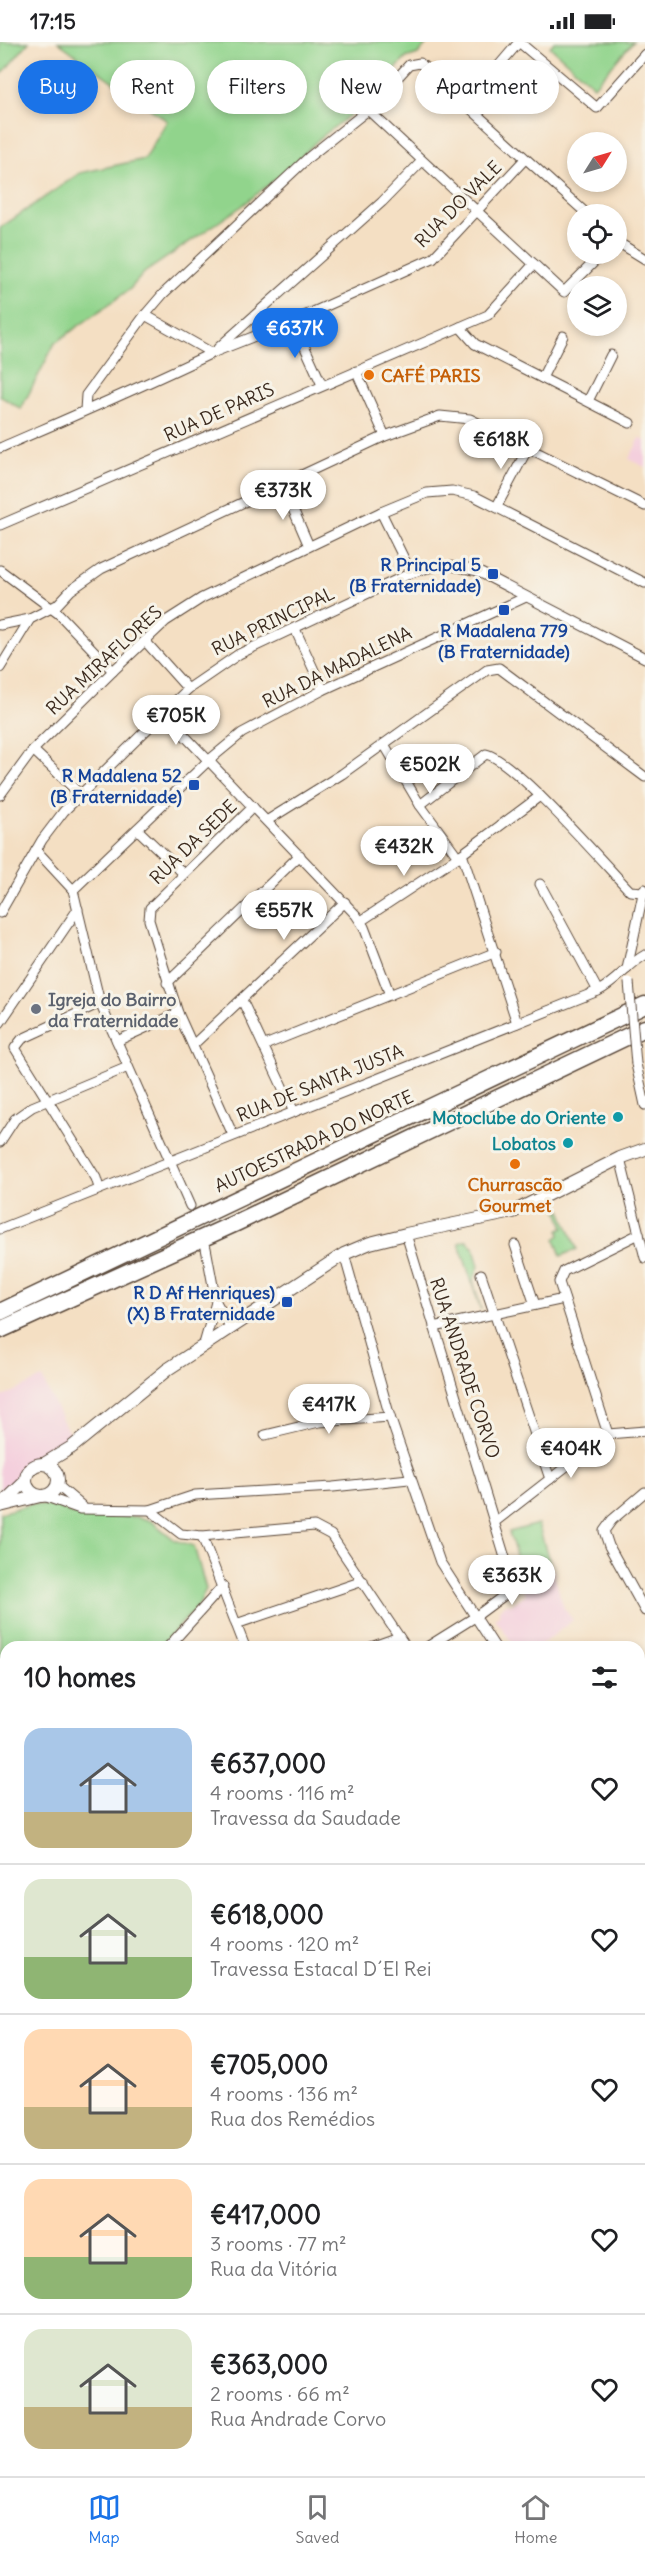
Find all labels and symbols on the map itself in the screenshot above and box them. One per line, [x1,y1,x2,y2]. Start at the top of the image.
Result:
north arrow [567,132,627,192]
street label: RUA DO VALE [410,156,506,252]
pin: €637K [253,308,337,359]
place label: CAFÉ PARIS [381,364,481,387]
marker: CAFÉ PARIS [362,368,376,382]
street label: RUA DE PARIS [160,377,278,447]
pin: €618K [459,419,543,470]
pin: €373K [241,470,325,521]
place label: R Principal 5 (B Fraternidade) [349,553,481,597]
marker: R Principal 5 (B Fraternidade) [486,567,500,581]
street label: RUA PRINCIPAL [208,581,338,661]
street label: RUA MIRAFLORES [41,600,167,720]
marker: R Madalena 779 (B Fraternidade) [497,603,511,617]
place label: R Madalena 779 (B Fraternidade) [438,619,570,663]
street label: RUA DA MADALENA [259,621,415,713]
pin: €705K [134,695,218,746]
pin: €502K [388,744,472,795]
place label: R Madalena 52 (B Fraternidade) [50,764,182,808]
marker: R Madalena 52 (B Fraternidade) [187,778,201,792]
street label: RUA DA SEDE [145,795,241,889]
pin: €432K [362,826,446,877]
pin: €557K [242,890,326,941]
place label: Igreja do Bairro da Fraternidade [48,988,179,1032]
marker: Igreja do Bairro da Fraternidade [29,1002,43,1016]
street label: RUA DE SANTA JUSTA [233,1039,407,1127]
street label: AUTOESTRADA DO NORTE [211,1085,417,1197]
place label: Motoclube do Oriente [432,1106,606,1129]
marker: Motoclube do Oriente [611,1110,625,1124]
place label: Lobatos [492,1132,556,1155]
marker: Lobatos [561,1136,575,1150]
marker: Churrascão Gourmet [508,1157,522,1171]
place label: Churrascão Gourmet [468,1173,562,1217]
street label: RUA ANDRADE CORVO [425,1275,505,1461]
place label: R D Af Henriques) (X) B Fraternidade [127,1281,275,1325]
marker: R D Af Henriques) (X) B Fraternidade [280,1295,294,1309]
pin: €417K [287,1384,371,1435]
pin: €404K [529,1428,613,1479]
pin: €363K [470,1555,554,1606]

